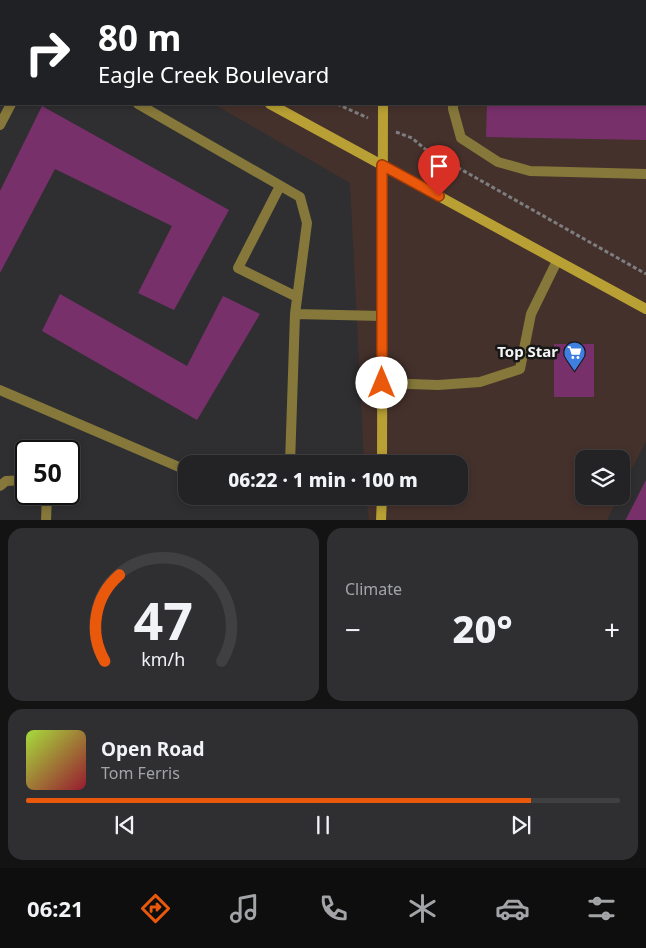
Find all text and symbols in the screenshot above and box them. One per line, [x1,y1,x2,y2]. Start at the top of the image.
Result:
text: 80 m [98,14,181,61]
icon: right [15,20,80,85]
text: Eagle Creek Boulevard [98,59,329,89]
pin [418,145,460,196]
icon: arrive [425,152,453,180]
supermarket icon: Top Star [562,340,586,371]
place label: Top Star [497,341,558,361]
position arrow [355,356,407,408]
speed limit sign: 50 [15,440,80,505]
map controls [575,450,630,505]
button: layers [575,450,630,505]
text: 06:22 · 1 min · 100 m [228,467,418,493]
text: Climate [345,578,402,600]
text: 47 [134,584,193,655]
text: 20° [452,602,513,654]
text: − [345,610,361,648]
text: + [604,610,620,648]
text: km/h [142,647,185,671]
text: Open Road [101,736,204,762]
text: Tom Ferris [101,762,180,784]
icon: previous [111,811,139,839]
icon: pause [309,811,337,839]
icon: next [507,811,535,839]
icon: directions [138,891,173,926]
icon: music [227,891,262,926]
icon: phone [316,891,351,926]
icon: climate [405,891,440,926]
icon: car [495,891,530,926]
icon: filters [584,891,619,926]
text: 06:21 [27,893,84,923]

